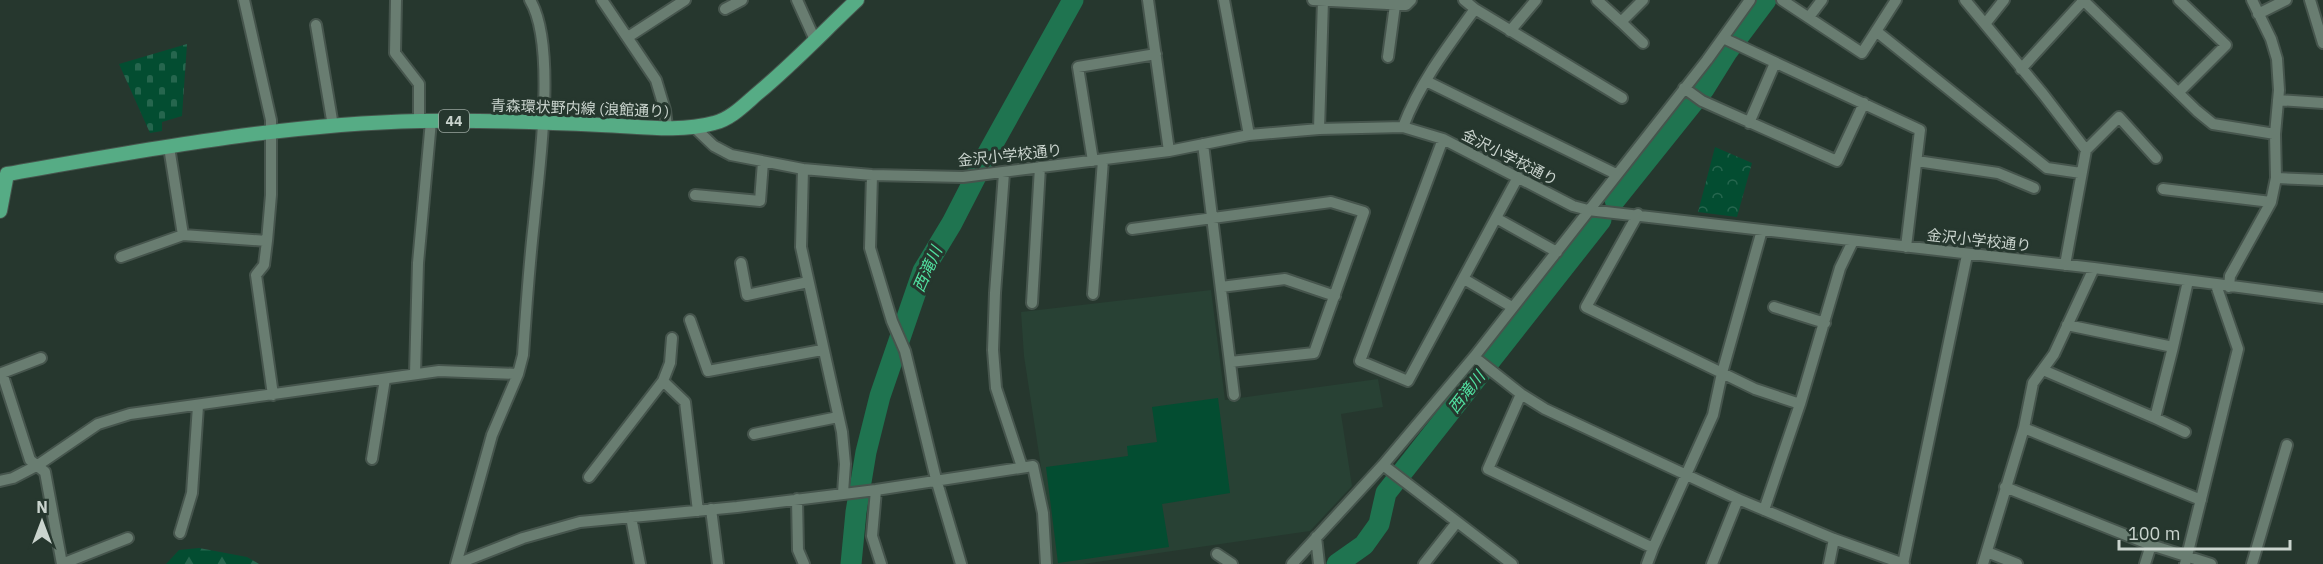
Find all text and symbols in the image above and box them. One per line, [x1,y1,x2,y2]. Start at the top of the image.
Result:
street label: 青森環状野内線 (浪館通り) [490,95,670,121]
road number: 44 [439,110,469,132]
street label: 金沢小学校通り [1459,125,1561,189]
street label: 金沢小学校通り [957,140,1063,170]
street label: 金沢小学校通り [1926,225,2032,255]
water label: 西滝川 [908,241,947,295]
water label: 西滝川 [1443,365,1490,417]
north arrow [12,492,72,552]
text: N [36,497,48,517]
scale bar [2119,513,2290,551]
text: 100 m [2128,522,2180,545]

